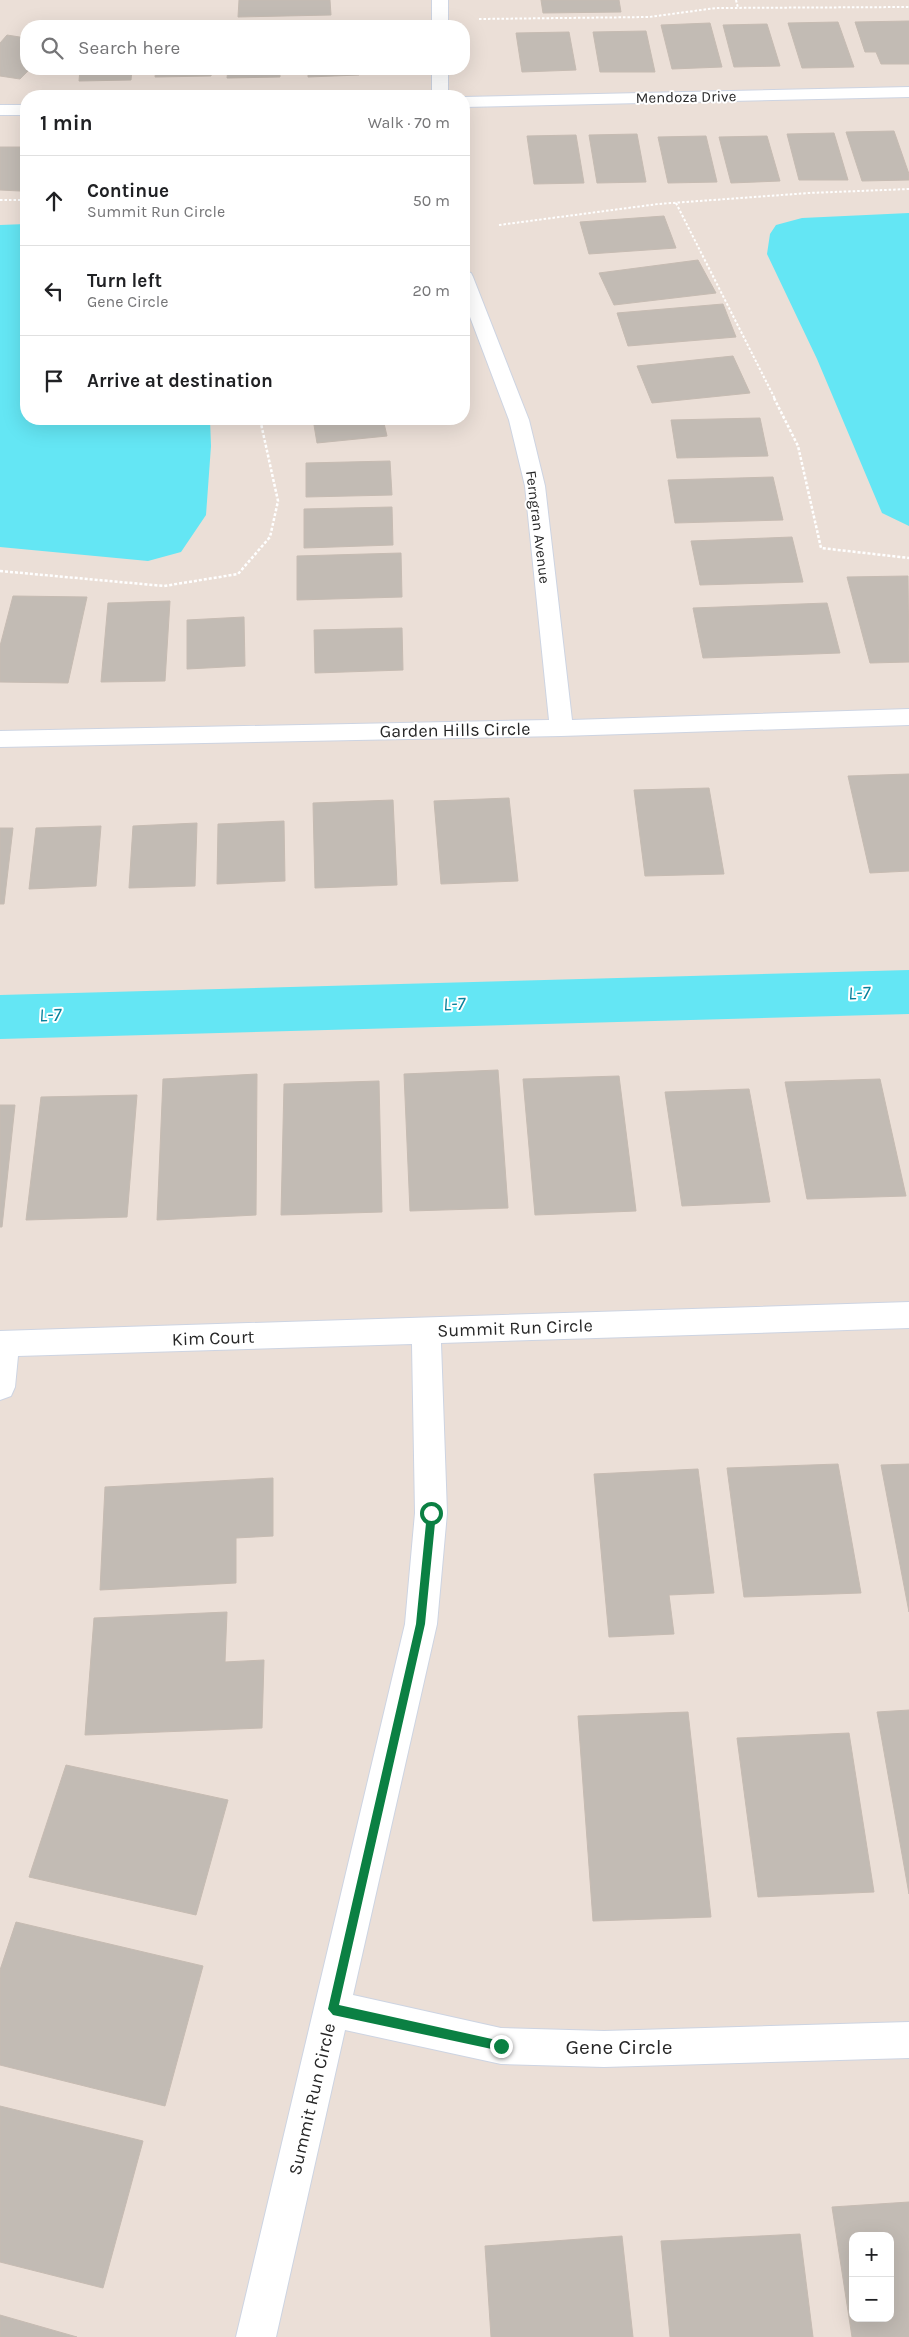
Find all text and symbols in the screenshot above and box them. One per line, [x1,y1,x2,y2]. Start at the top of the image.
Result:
search box [20,20,470,75]
icon: search [38,34,66,62]
text: Search here [78,37,180,59]
street label: Mendoza Drive [636,87,736,107]
text: 1 min [40,111,93,135]
text: Walk · 70 m [368,113,450,132]
text: Continue [87,180,169,202]
icon: ahead [40,187,68,215]
text: 50 m [413,191,450,210]
text: Summit Run Circle [87,202,225,221]
text: Turn left [87,270,162,292]
icon: left [40,277,68,305]
text: 20 m [412,281,450,300]
text: Gene Circle [87,292,169,311]
icon: arrive [40,367,68,395]
text: Arrive at destination [87,370,273,392]
street label: Ferngran Avenue [522,469,554,585]
street label: Garden Hills Circle [379,718,531,742]
water label: L-7 [848,982,871,1004]
water label: L-7 [443,993,466,1015]
water label: L-7 [39,1004,62,1026]
street label: Summit Run Circle [437,1314,593,1342]
street label: Kim Court [171,1326,255,1350]
route start [420,1502,443,1525]
street label: Summit Run Circle [284,2021,340,2177]
route end [490,2035,513,2058]
street label: Gene Circle [566,2035,672,2059]
map controls [849,2232,894,2322]
button: + [849,2232,894,2277]
button: − [849,2277,894,2322]

